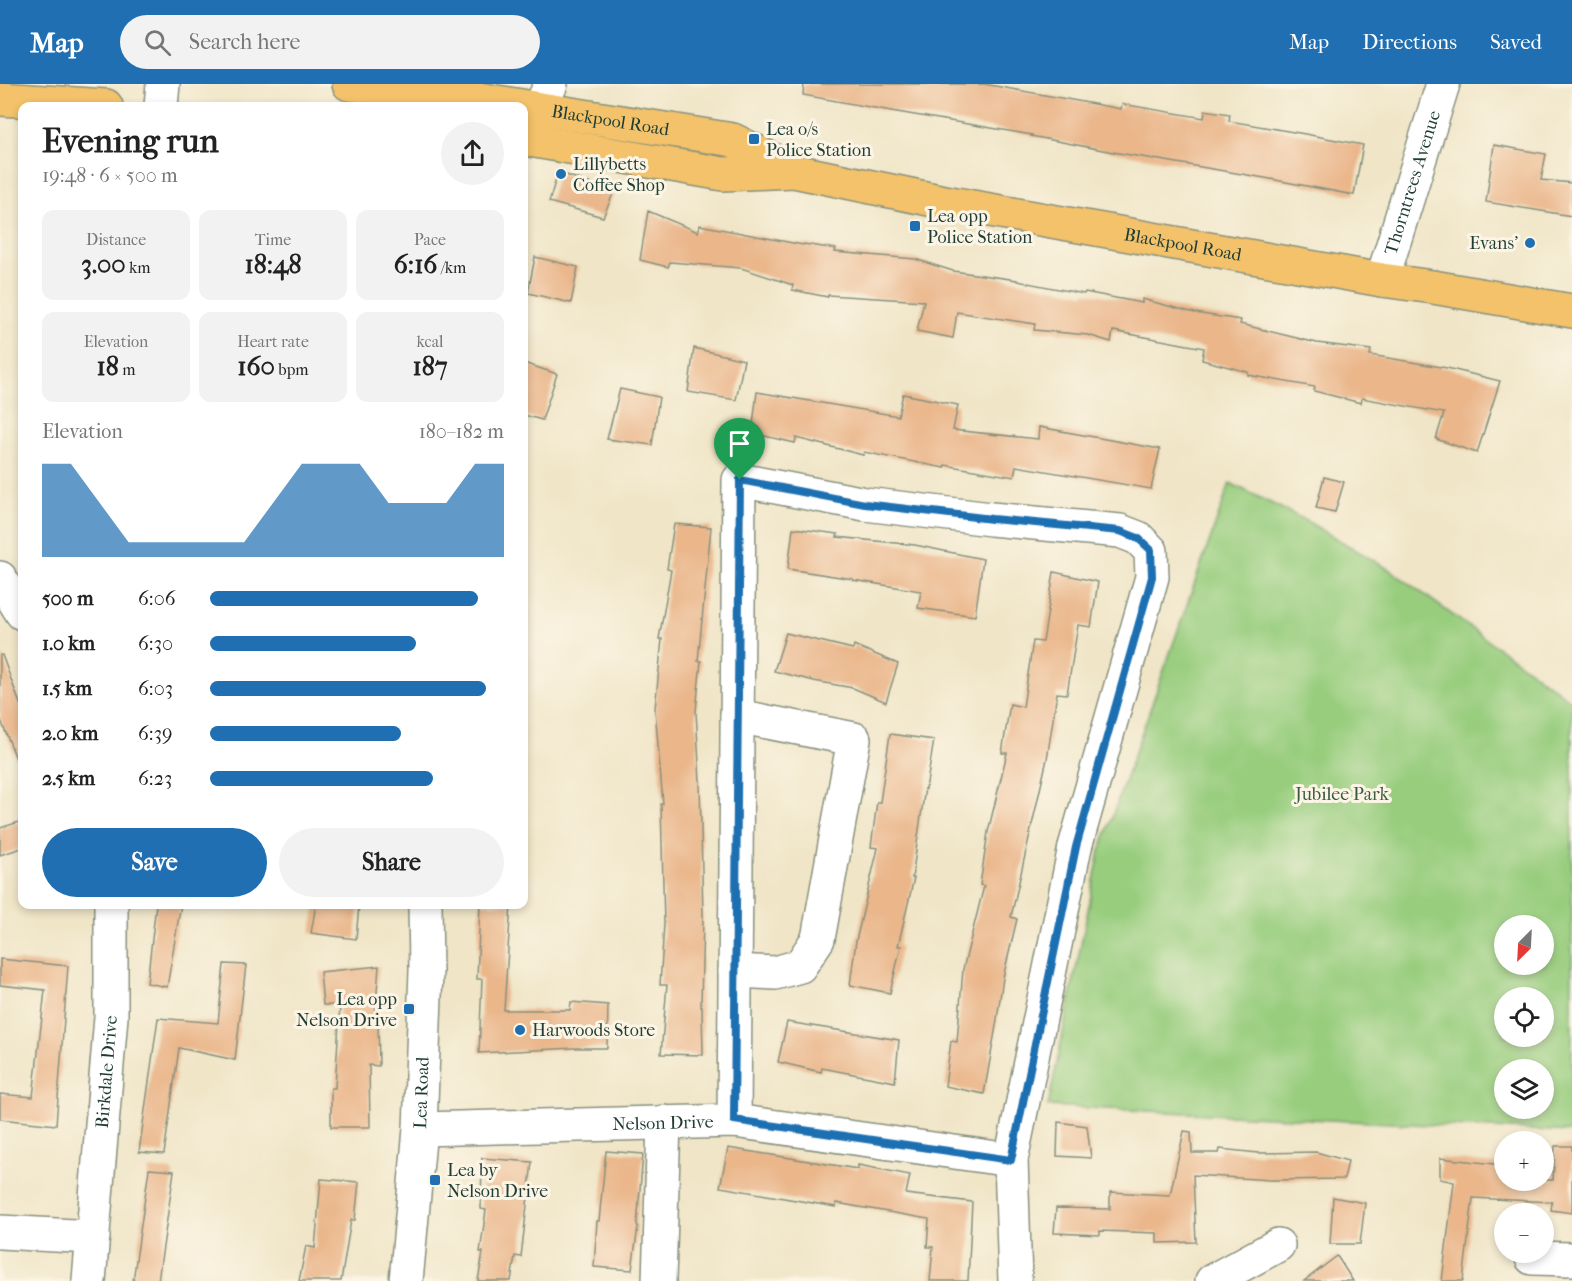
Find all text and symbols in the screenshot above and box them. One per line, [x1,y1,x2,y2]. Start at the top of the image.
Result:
search box [120,15,540,69]
text: Map [30,26,84,59]
icon: search [141,26,174,59]
text: Search here [189,29,300,55]
text: Map [1289,30,1329,54]
text: Directions [1362,30,1457,54]
text: Saved [1490,30,1542,54]
street label: Blackpool Road [550,101,671,141]
street label: Thorntrees Avenue [1380,108,1445,257]
place label: Lea o/s Police Station [766,119,872,161]
text: Evening run [42,122,219,161]
button: share [441,122,504,185]
marker: Lea o/s Police Station [747,132,761,146]
place label: Lillybetts Coffee Shop [573,154,665,196]
text: 19:48 · 6 × 500 m [42,164,178,187]
marker: Lillybetts Coffee Shop [554,167,568,181]
place label: Lea opp Police Station [927,206,1033,248]
marker: Lea opp Police Station [908,219,922,233]
street label: Blackpool Road [1122,224,1244,266]
text: Distance [86,230,146,249]
text: Time [255,230,291,249]
text: Pace [414,230,446,249]
place label: Evans' [1469,233,1518,254]
marker: Evans' [1523,236,1537,250]
text: 3.00 [81,249,126,280]
text: 18:48 [244,249,302,280]
text: 6:16 [394,249,437,280]
text: km [126,258,151,277]
text: /km [437,258,466,277]
text: Elevation [84,332,148,351]
text: Heart rate [237,332,309,351]
text: kcal [417,332,443,351]
text: 18 [96,351,119,382]
text: 160 [237,351,275,382]
text: 187 [413,351,447,382]
text: m [119,360,136,379]
text: bpm [275,360,309,379]
pin [714,418,765,480]
text: Elevation [42,420,123,443]
text: 180–182 m [419,420,504,443]
icon: arrive [723,427,756,460]
text: 500 m [42,587,94,610]
text: 6:06 [138,587,176,610]
text: 1.0 km [42,632,95,655]
text: 6:30 [138,632,173,655]
text: 1.5 km [42,677,92,700]
text: 6:03 [138,677,173,700]
text: 2.0 km [42,722,98,745]
text: 6:39 [138,722,172,745]
text: 2.5 km [42,767,95,790]
text: 6:23 [138,767,172,790]
park label: Jubilee Park [1293,784,1389,805]
button: Save [42,828,267,897]
button: Share [279,828,504,897]
north arrow [1494,915,1554,975]
map controls [1494,915,1554,1263]
button: locate [1494,987,1554,1047]
place label: Lea opp Nelson Drive [296,989,397,1031]
marker: Lea opp Nelson Drive [402,1002,416,1016]
street label: Birkdale Drive [92,1014,122,1129]
place label: Harwoods Store [532,1020,655,1041]
marker: Harwoods Store [513,1023,527,1037]
street label: Lea Road [410,1056,434,1129]
button: layers [1494,1059,1554,1119]
street label: Nelson Drive [612,1112,714,1135]
button: + [1494,1131,1554,1191]
place label: Lea by Nelson Drive [447,1160,548,1202]
marker: Lea by Nelson Drive [428,1173,442,1187]
button: − [1494,1203,1554,1263]

